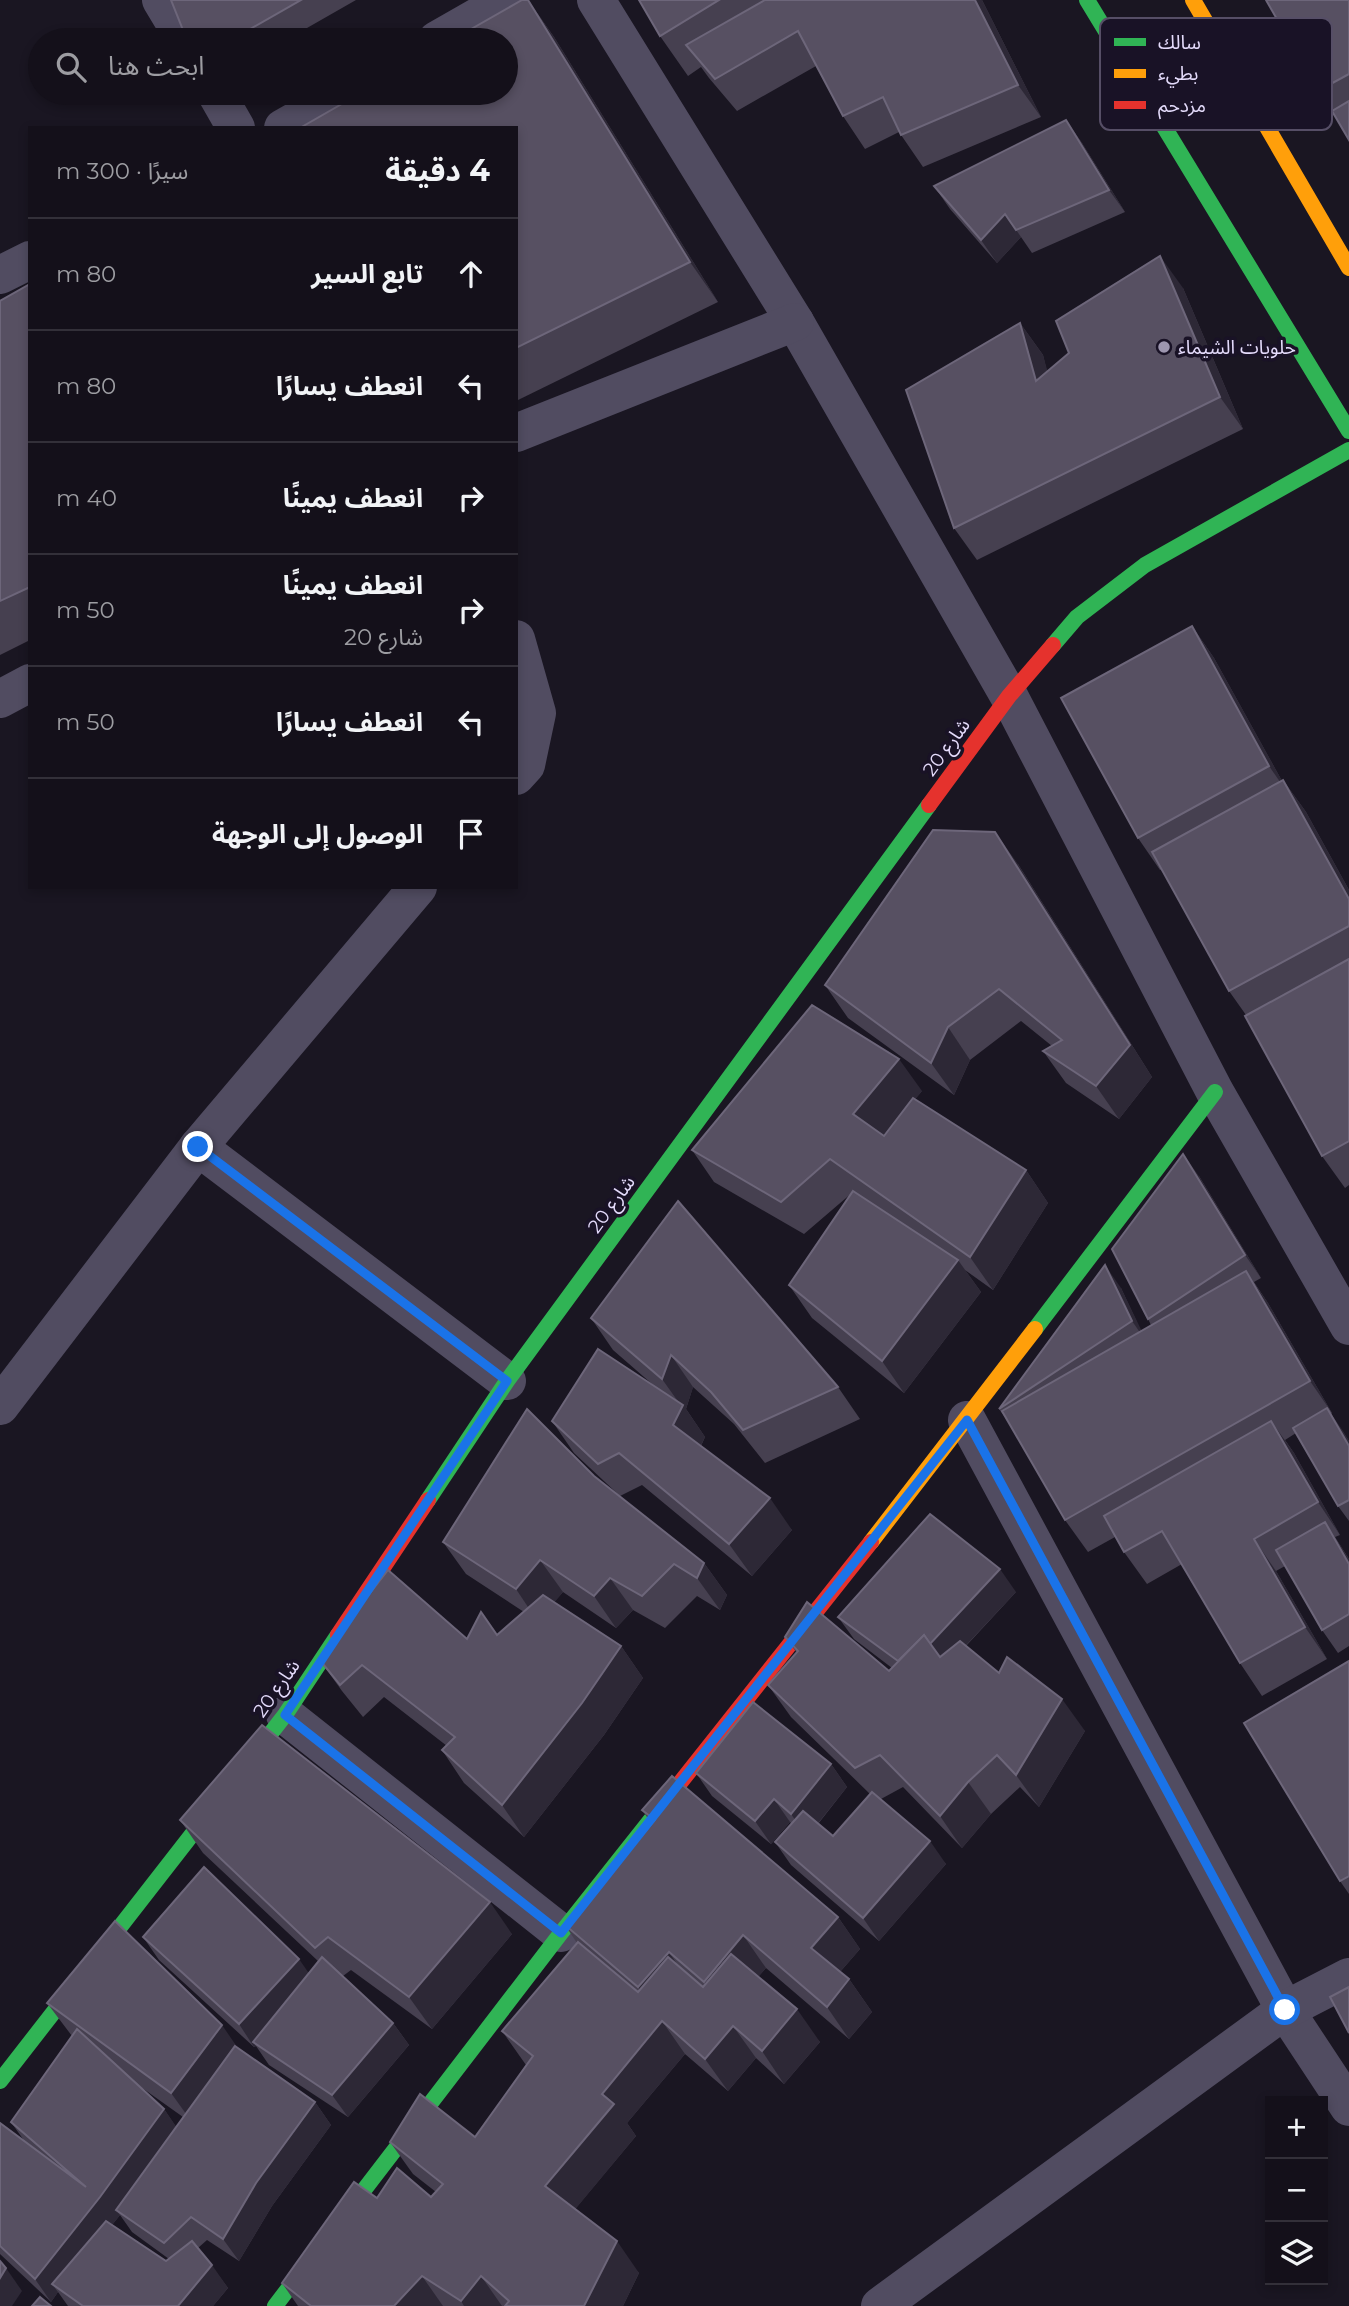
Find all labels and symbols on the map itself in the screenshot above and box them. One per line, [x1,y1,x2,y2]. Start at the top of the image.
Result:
legend [1100,18,1332,130]
text: سالك [1158,31,1201,54]
text: بطيء [1158,62,1198,88]
text: مزدحم [1158,94,1206,120]
place label: حلويات الشيماء [1178,336,1296,359]
marker: حلويات الشيماء [1156,339,1172,355]
street label: شارع 20 [918,714,977,782]
route end [182,1131,213,1162]
street label: شارع 20 [583,1171,642,1239]
street label: شارع 20 [248,1655,306,1723]
route start [1269,1994,1300,2025]

